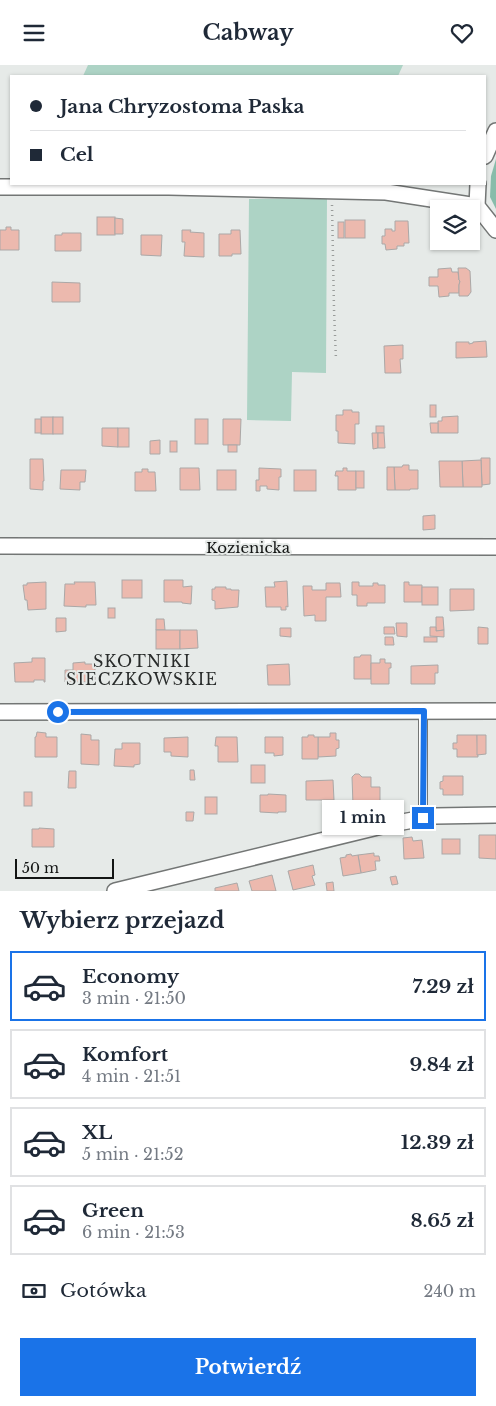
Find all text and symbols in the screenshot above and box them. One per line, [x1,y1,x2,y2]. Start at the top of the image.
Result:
icon: menu [20,19,48,47]
text: Cabway [203,19,293,46]
icon: heart [448,19,476,47]
text: Jana Chryzostoma Paska [60,95,304,118]
text: Cel [60,143,94,166]
map controls [430,200,480,250]
button: layers [430,200,480,250]
street label: Kozienicka [206,538,291,557]
district label: SKOTNIKI SIECZKOWSKIE [66,651,218,689]
route start [47,701,69,723]
callout: 1 min [323,801,406,835]
text: 1 min [340,807,386,827]
route end [412,807,434,829]
scale bar [15,856,114,879]
text: 50 m [22,859,59,877]
text: Wybierz przejazd [20,907,224,934]
icon: car [22,964,67,1009]
text: Economy [82,965,179,988]
text: 7.29 zł [413,975,474,998]
text: 3 min · 21:50 [82,988,186,1008]
icon: car [22,1042,67,1087]
text: Komfort [82,1043,168,1066]
text: 9.84 zł [409,1053,474,1076]
text: 4 min · 21:51 [82,1066,181,1086]
icon: car [22,1120,67,1165]
text: XL [82,1121,112,1144]
text: 12.39 zł [401,1131,474,1154]
text: 5 min · 21:52 [82,1144,184,1164]
icon: car [22,1198,67,1243]
text: Green [82,1199,144,1222]
text: 8.65 zł [411,1209,474,1232]
text: 6 min · 21:53 [82,1222,185,1242]
icon: cash [20,1277,48,1305]
text: Gotówka [60,1279,147,1302]
text: 240 m [424,1281,476,1301]
button: Potwierdź [20,1338,476,1396]

